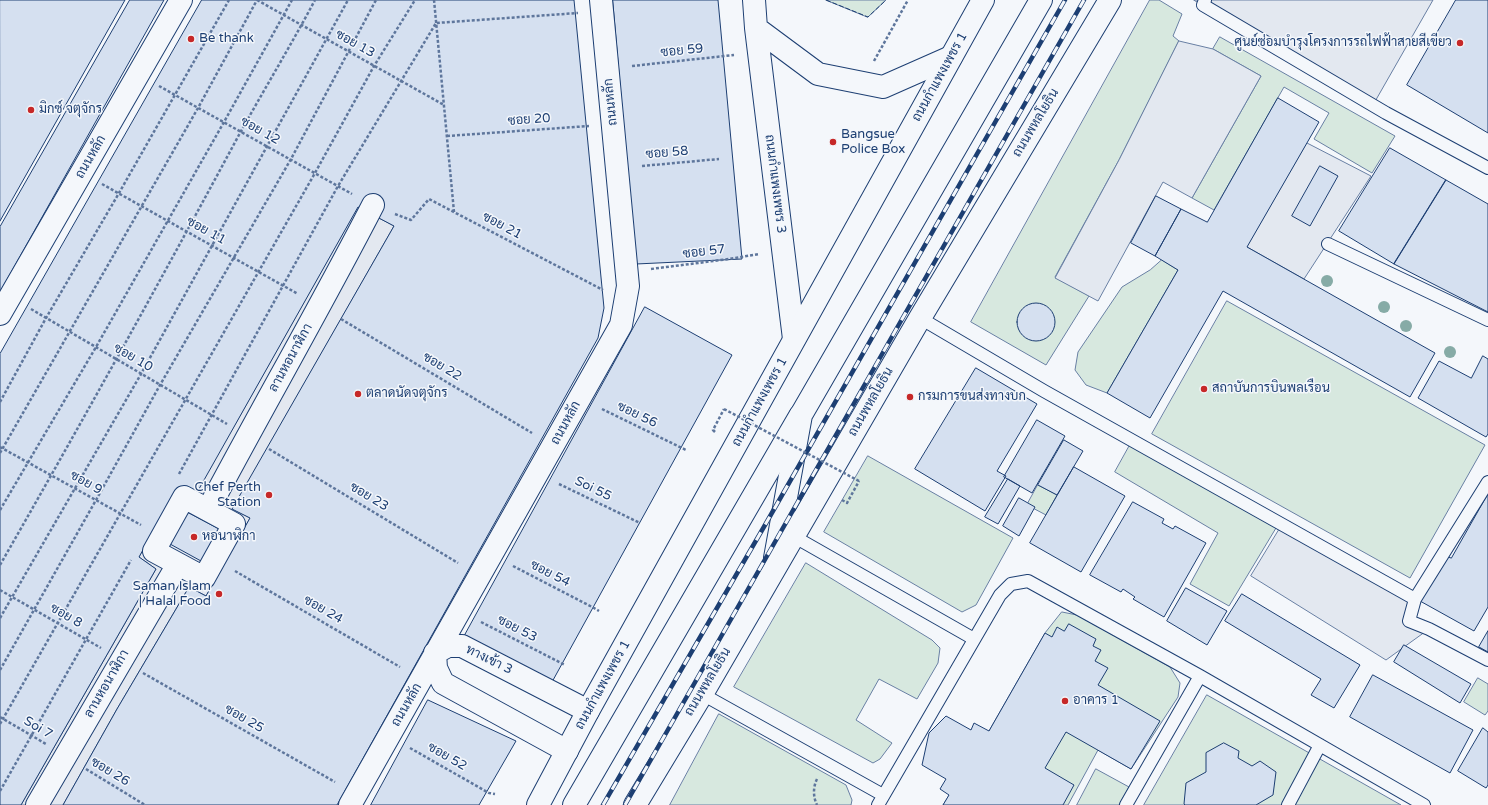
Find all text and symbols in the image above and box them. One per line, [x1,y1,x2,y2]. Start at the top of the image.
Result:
street label: ซอย 13 [333,27,377,61]
street label: ถนนกำแพงเพชร 1 [909,30,971,124]
place label: Be thank [199,31,254,47]
marker: Be thank [186,34,196,44]
place label: ศูนย์ซ่อมบำรุงโครงการรถไฟฟ้าสายสีเขียว [1234,35,1452,51]
marker: ศูนย์ซ่อมบำรุงโครงการรถไฟฟ้าสายสีเขียว [1455,38,1465,48]
street label: ซอย 59 [660,41,704,61]
street label: ถนนหลัก [601,78,621,126]
street label: ถนนพหลโยธิน [1009,86,1063,160]
place label: มิกซ์ จตุจักร [39,102,102,118]
marker: มิกซ์ จตุจักร [26,105,36,115]
street label: ซอย 20 [507,111,551,129]
street label: ซอย 12 [238,114,282,148]
place label: Bangsue Police Box [841,127,905,158]
street label: ถนนหลัก [72,133,110,181]
street label: ถนนกำแพงเพชร 3 [761,134,789,234]
marker: Bangsue Police Box [828,137,838,147]
street label: ซอย 58 [645,143,689,163]
street label: ซอย 21 [479,209,525,243]
street label: ซอย 11 [184,214,228,248]
street label: ซอย 57 [682,242,726,262]
street label: ลานหอนาฬิกา [266,321,316,395]
street label: ซอย 10 [111,341,155,375]
street label: ซอย 22 [420,349,464,385]
street label: ถนนกำแพงเพชร 1 [729,355,791,449]
street label: ถนนพหลโยธิน [845,365,897,439]
place label: สถาบันการบินพลเรือน [1212,381,1330,397]
marker: สถาบันการบินพลเรือน [1199,384,1209,394]
place label: ตลาดนัดจตุจักร [366,386,448,402]
marker: ตลาดนัดจตุจักร [353,389,363,399]
place label: กรมการขนส่งทางบก [918,389,1026,405]
marker: กรมการขนส่งทางบก [905,392,915,402]
street label: ถนนหลัก [548,398,584,448]
street label: ซอย 56 [614,399,660,431]
street label: ซอย 9 [67,468,105,498]
street label: Soi 55 [572,473,614,505]
street label: ซอย 23 [347,479,391,515]
place label: Chef Perth Station [195,480,261,511]
marker: Chef Perth Station [264,490,274,500]
place label: หอนาฬิกา [202,529,256,545]
marker: หอนาฬิกา [189,532,199,542]
street label: ซอย 54 [527,557,573,591]
place label: Saman Islam | Halal Food [133,579,211,610]
marker: Saman Islam | Halal Food [214,589,224,599]
street label: ซอย 24 [301,593,345,627]
street label: ซอย 8 [47,601,85,631]
street label: ซอย 53 [494,612,540,646]
street label: ถนนกำแพงเพชร 1 [572,638,634,732]
street label: ทางเข้า 3 [463,642,515,678]
street label: ถนนพหลโยธิน [681,645,735,719]
street label: ลานหอนาฬิกา [81,647,133,721]
street label: ถนนหลัก [388,681,426,729]
place label: อาคาร 1 [1073,693,1119,709]
marker: อาคาร 1 [1060,696,1070,706]
street label: ซอย 25 [222,702,266,736]
street label: Soi 7 [21,713,55,743]
street label: ซอย 52 [425,740,469,774]
street label: ซอย 26 [88,754,132,790]

